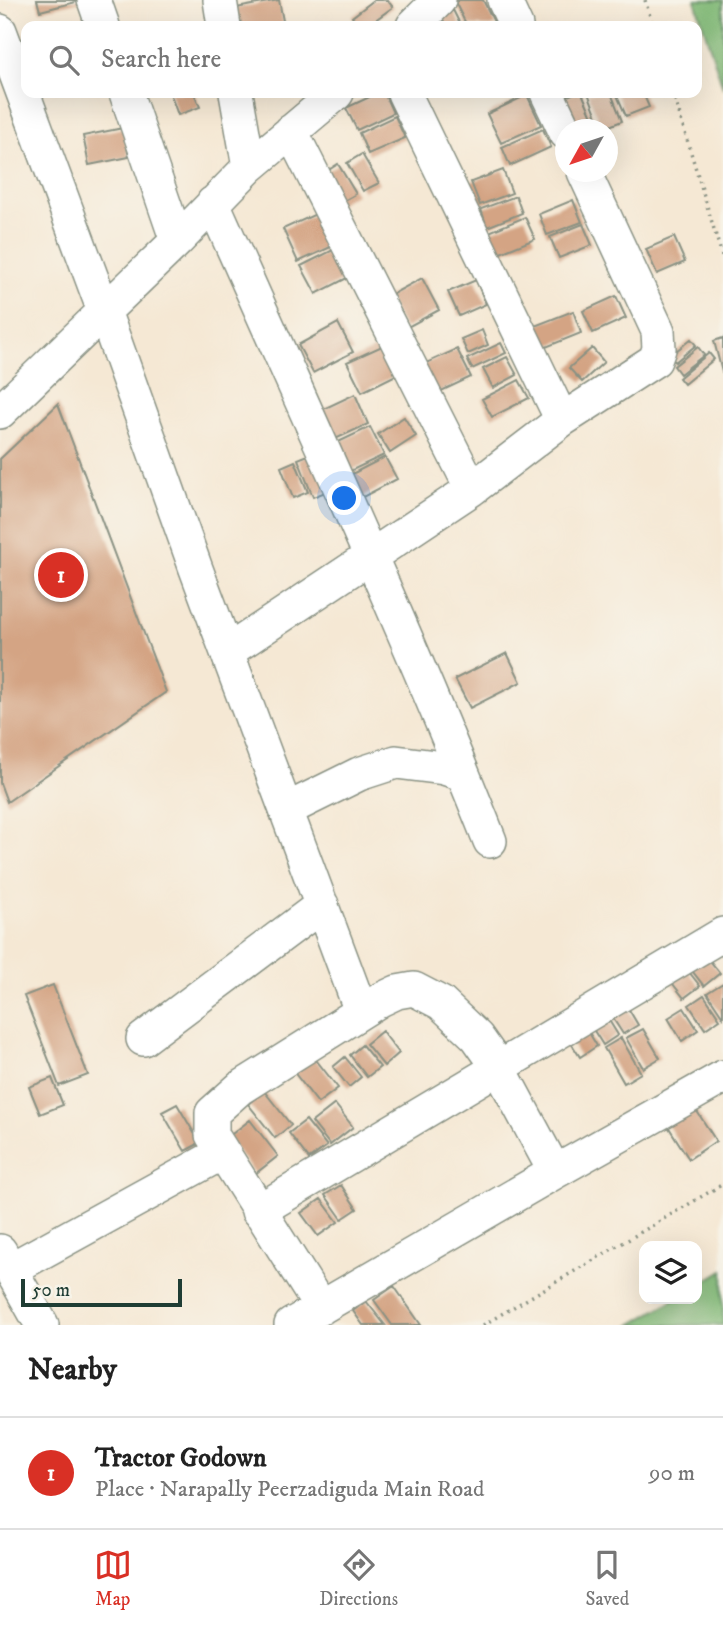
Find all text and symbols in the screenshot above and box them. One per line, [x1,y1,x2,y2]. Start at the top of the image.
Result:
search box [21,21,702,98]
icon: search [45,41,83,79]
text: Search here [101,43,221,76]
north arrow [555,119,618,182]
your location [327,481,361,515]
pin: 1 [38,549,84,601]
map controls [639,1241,702,1304]
button: layers [639,1241,702,1304]
scale bar [21,1276,182,1308]
text: 50 m [32,1279,70,1302]
text: Nearby [28,1352,117,1389]
text: Tractor Godown [95,1442,267,1475]
text: 1 [47,1459,55,1488]
text: 90 m [649,1459,695,1488]
text: Place · Narapally Peerzadiguda Main Road [95,1475,484,1504]
tab: Map [94,1546,132,1611]
tab: Directions [319,1546,398,1611]
tab: Saved [586,1546,629,1611]

